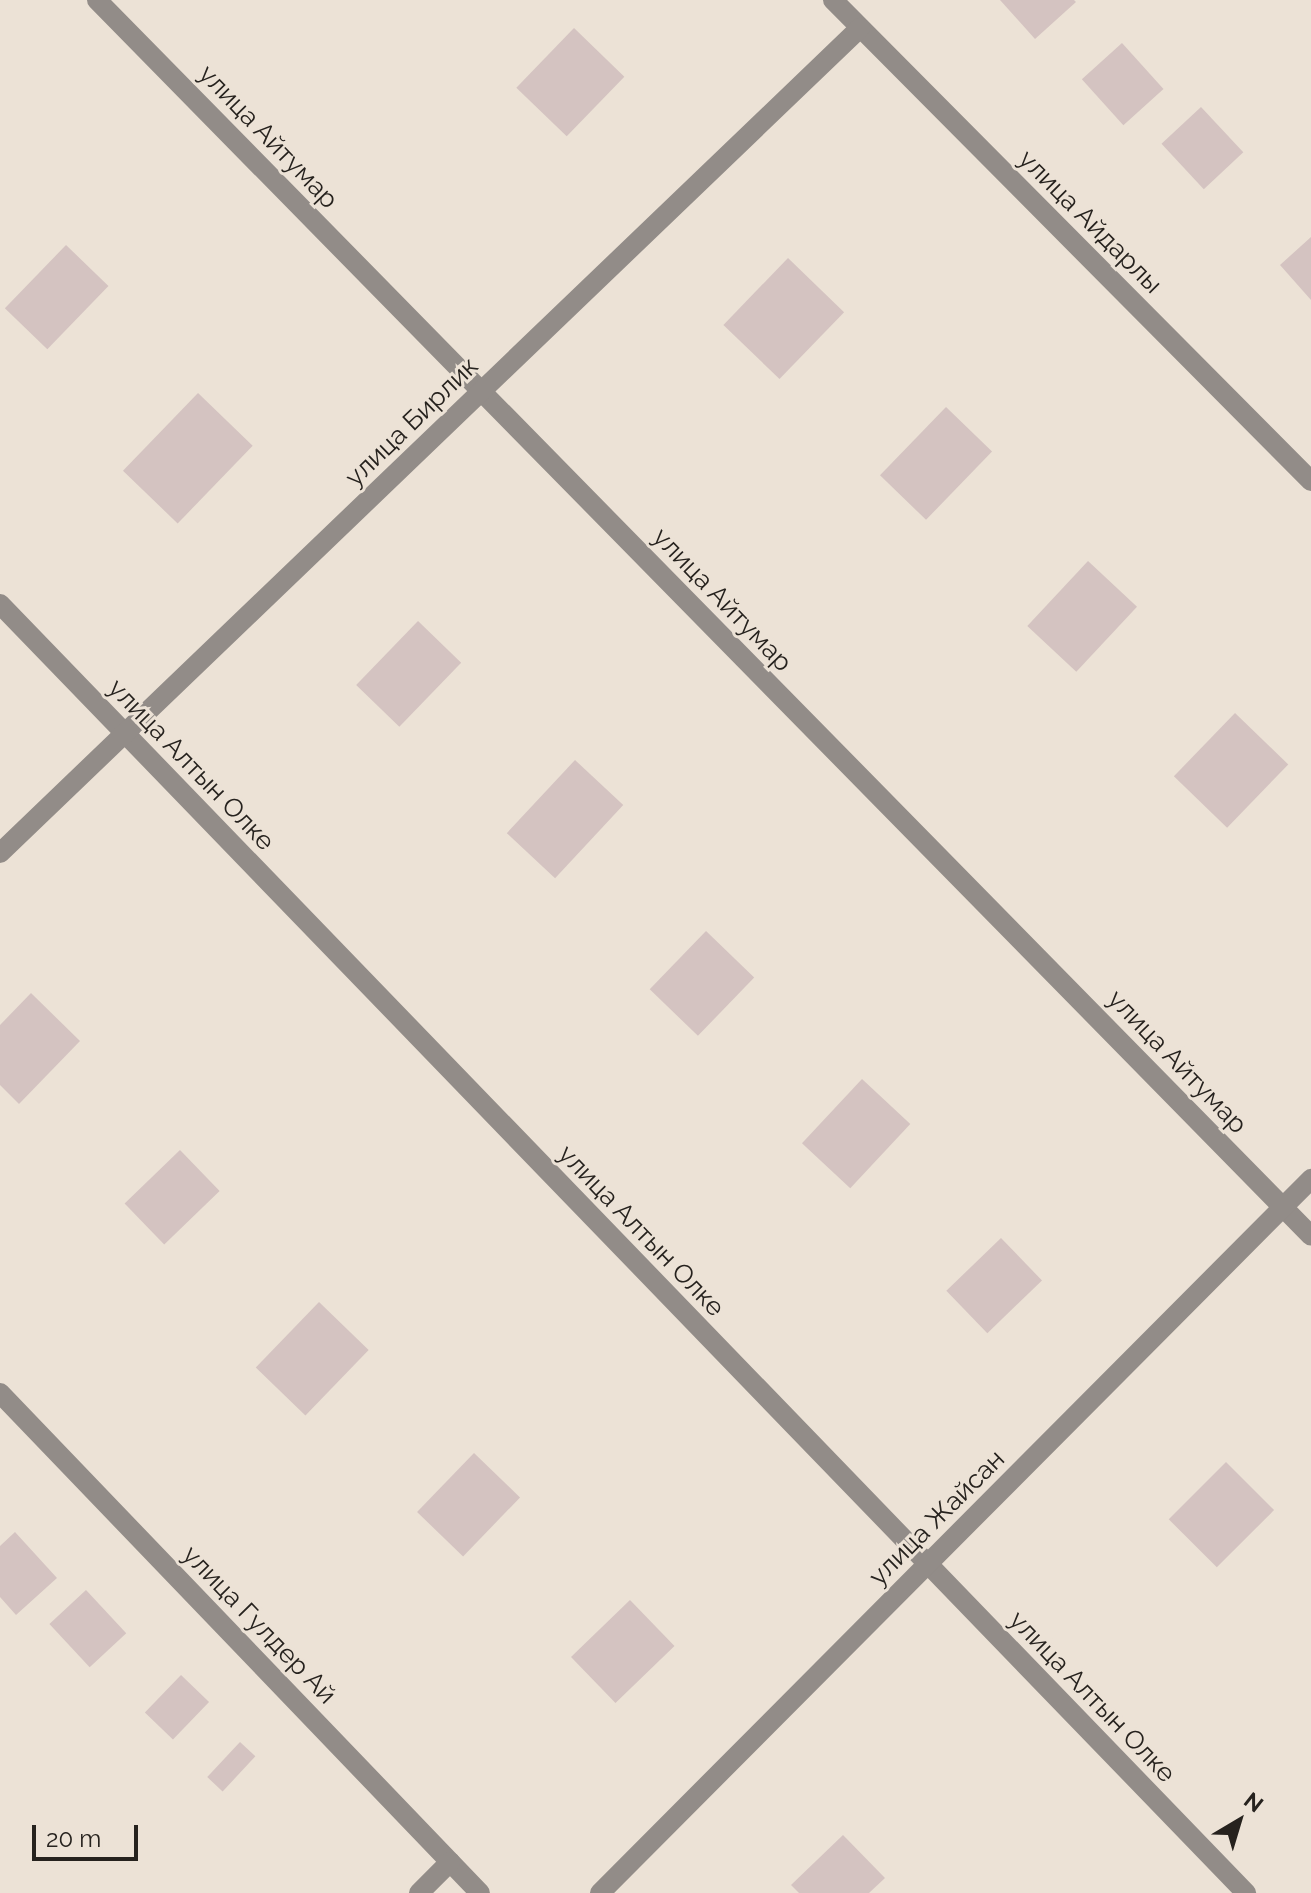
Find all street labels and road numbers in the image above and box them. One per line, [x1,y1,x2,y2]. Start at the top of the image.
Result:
street label: улица Айтумар [191,58,345,216]
street label: улица Айдарлы [1011,143,1169,301]
street label: улица Бирлик [339,351,485,493]
street label: улица Айтумар [645,521,799,679]
street label: улица Алтын Олке [101,673,281,857]
street label: улица Айтумар [1100,983,1254,1141]
street label: улица Алтын Олке [551,1139,731,1323]
street label: улица Жайсан [863,1444,1011,1592]
street label: улица Гулдер Ай [175,1539,343,1711]
street label: улица Алтын Олке [1002,1605,1182,1789]

